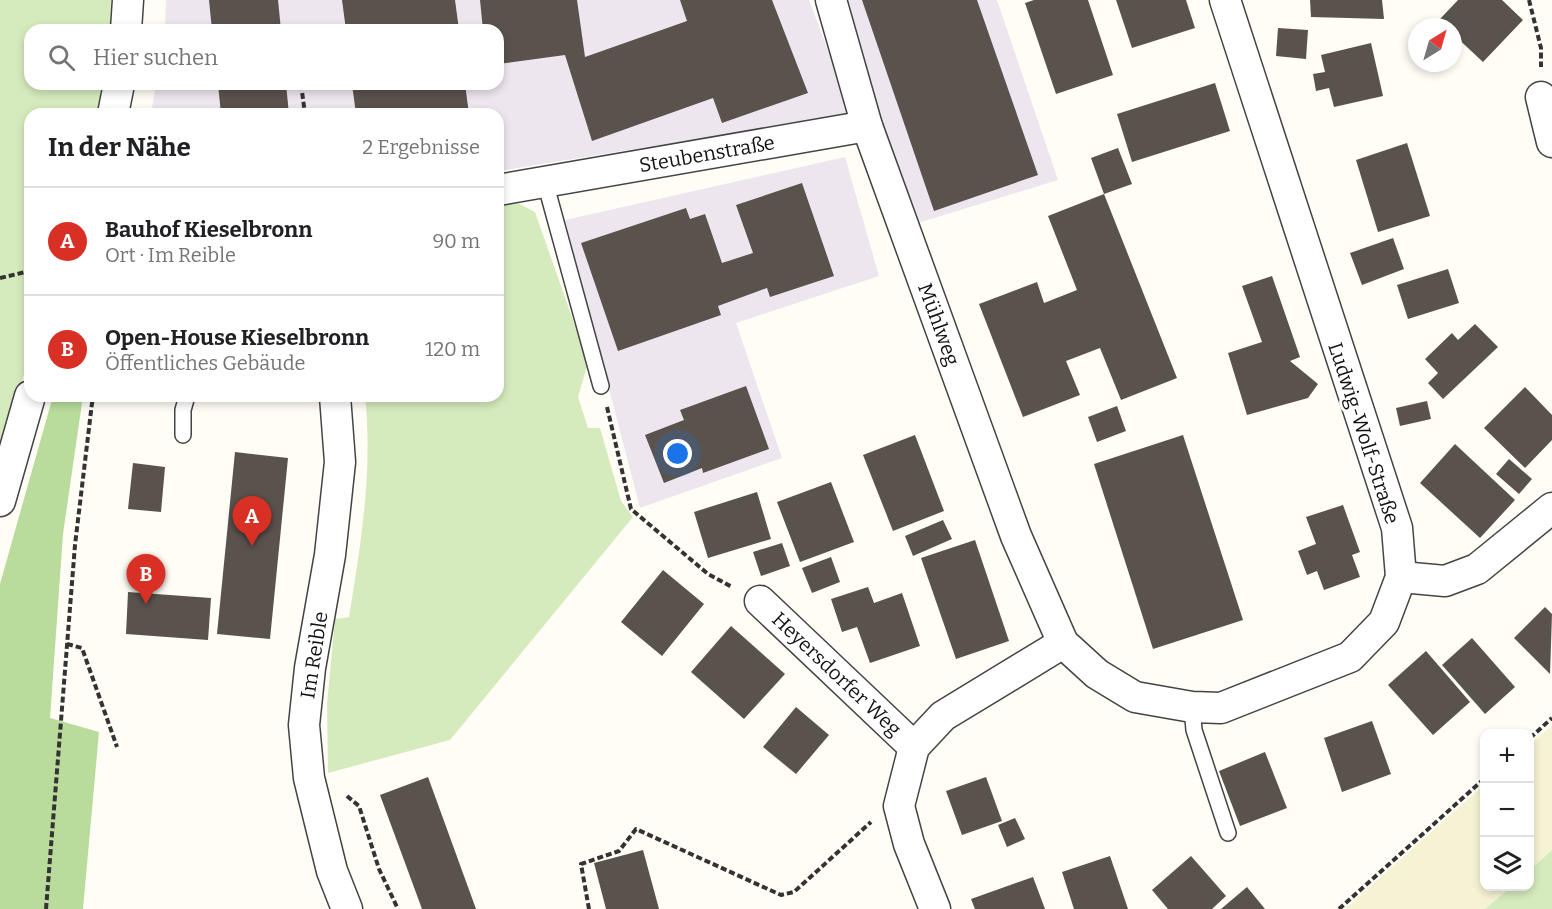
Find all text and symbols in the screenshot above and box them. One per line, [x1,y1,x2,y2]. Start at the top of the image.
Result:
north arrow [1408,18,1462,72]
search box [24,24,504,90]
icon: search [45,41,78,74]
text: Hier suchen [93,44,218,71]
street label: Steubenstraße [637,130,776,177]
text: In der Nähe [48,132,191,163]
text: 2 Ergebnisse [362,135,480,159]
text: Bauhof Kieselbronn [105,216,312,243]
text: A [60,229,75,253]
text: 90 m [432,229,480,253]
text: Ort · Im Reible [105,243,236,267]
street label: Mühlweg [913,280,965,369]
text: Open-House Kieselbronn [105,324,369,351]
text: B [61,337,74,361]
text: 120 m [425,337,480,361]
street label: Ludwig-Wolf-Straße [1323,339,1405,527]
text: Öffentliches Gebäude [105,351,306,375]
your location [663,439,692,468]
pin: A [232,496,272,546]
pin: B [126,554,166,604]
street label: Heyersdorfer Weg [767,607,907,741]
street label: Im Reible [295,610,333,700]
map controls [1480,729,1534,891]
button: + [1480,729,1534,783]
button: − [1480,783,1534,837]
button: layers [1480,837,1534,891]

